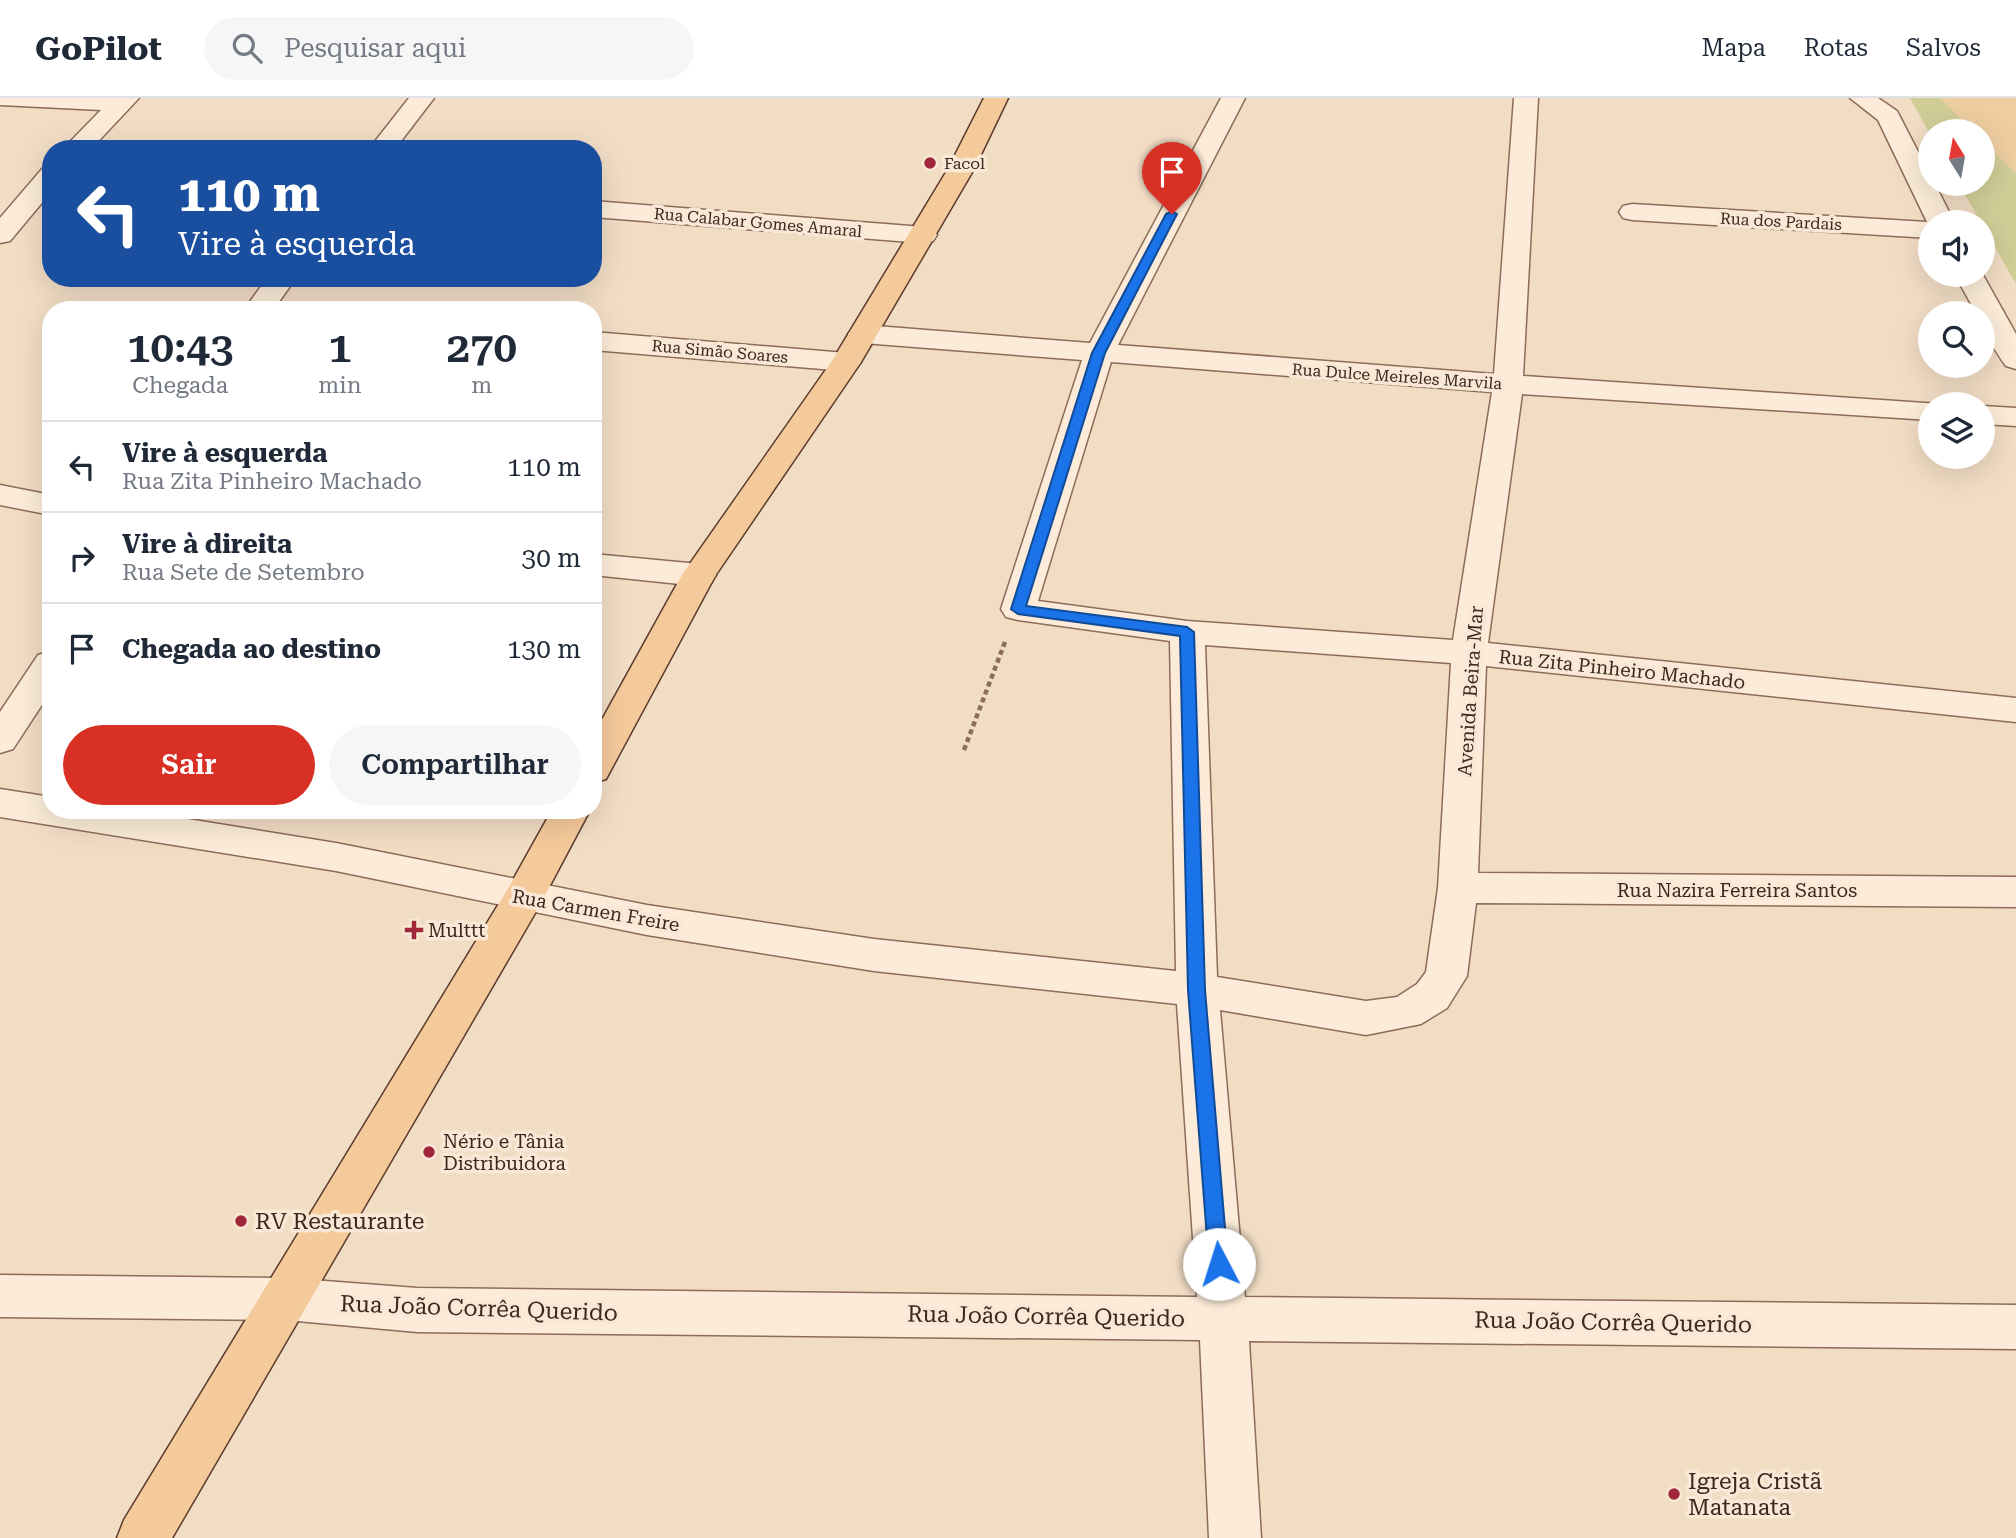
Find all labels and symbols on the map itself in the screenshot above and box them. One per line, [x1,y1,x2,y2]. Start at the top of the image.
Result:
north arrow [1918,119,1995,196]
pin [1142,142,1202,214]
place label: Facol [944,154,985,173]
marker: Facol [922,155,938,171]
street label: Rua Calabar Gomes Amaral [653,204,863,241]
street label: Rua dos Pardais [1720,209,1843,234]
street label: Rua Simão Soares [651,336,789,367]
street label: Rua Dulce Meireles Marvila [1291,360,1503,393]
street label: Avenida Beira-Mar [1453,605,1488,777]
street label: Rua Zita Pinheiro Machado [1498,645,1746,694]
street label: Rua Nazira Ferreira Santos [1617,879,1857,902]
street label: Rua Carmen Freire [510,884,681,937]
place label: Multtt [428,919,485,942]
marker: Multtt [406,922,422,938]
place label: Nério e Tânia Distribuidora [443,1130,566,1175]
marker: Nério e Tânia Distribuidora [421,1144,437,1160]
place label: RV Restaurante [255,1208,424,1235]
marker: RV Restaurante [233,1213,249,1229]
position arrow [1182,1227,1256,1301]
street label: Rua João Corrêa Querido [340,1290,618,1327]
street label: Rua João Corrêa Querido [907,1301,1185,1332]
street label: Rua João Corrêa Querido [1474,1307,1752,1338]
place label: Igreja Cristã Matanata [1688,1468,1822,1521]
marker: Igreja Cristã Matanata [1666,1486,1682,1502]

